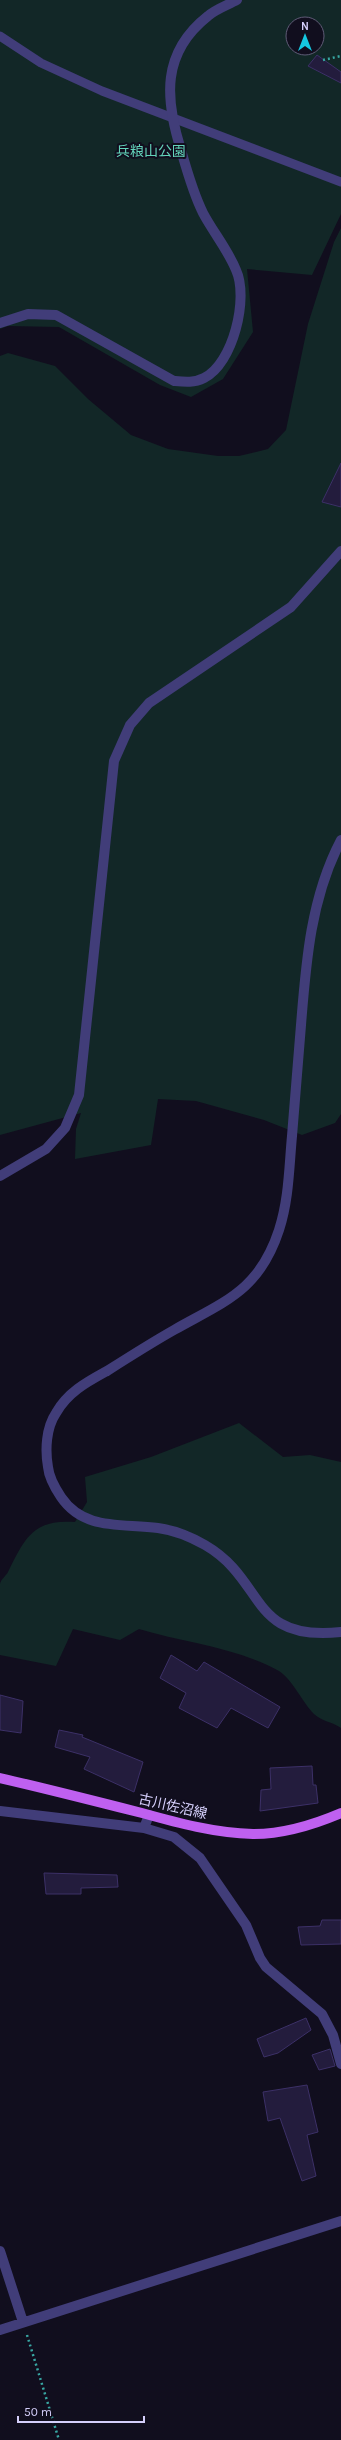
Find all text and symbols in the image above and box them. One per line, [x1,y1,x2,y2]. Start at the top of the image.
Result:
north arrow [285,16,325,56]
text: N [301,20,309,33]
park label: 兵粮山公園 [116,143,186,160]
street label: 古川佐沼線 [137,1790,209,1823]
scale bar [18,2398,144,2424]
text: 50 m [24,2405,52,2419]

